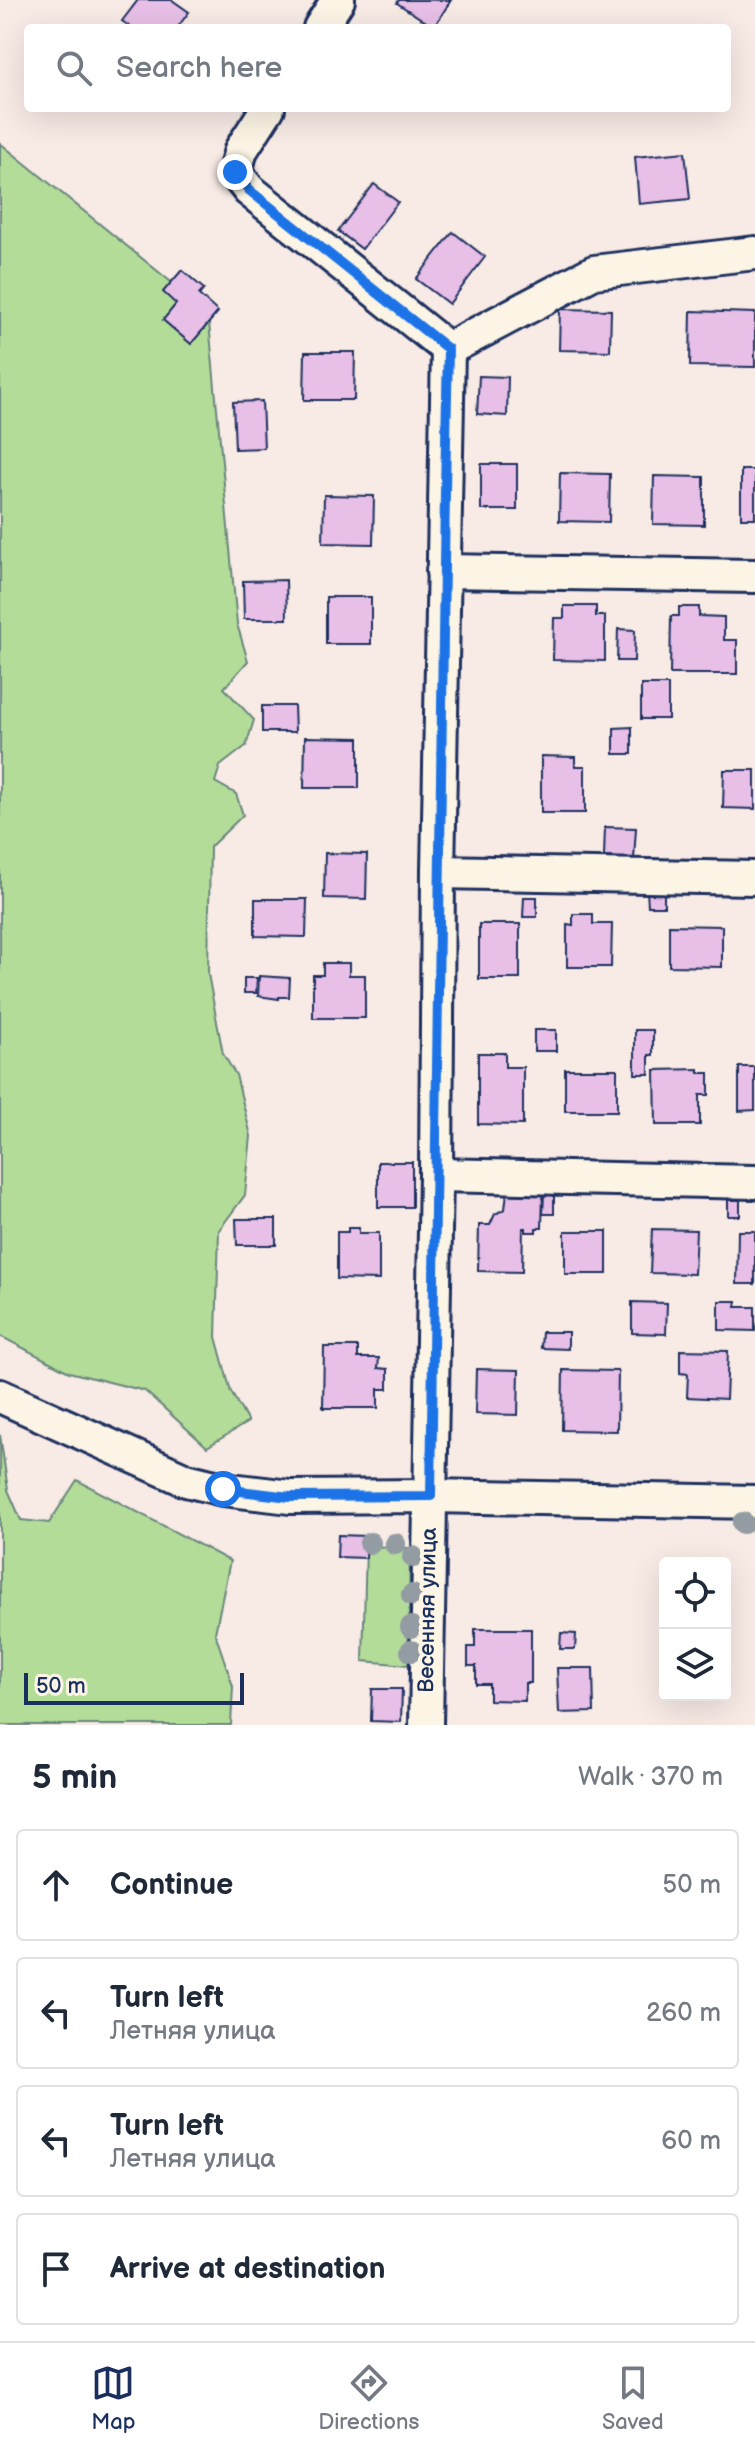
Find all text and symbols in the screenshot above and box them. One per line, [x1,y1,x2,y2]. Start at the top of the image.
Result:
search box [24,24,731,112]
icon: search [52,46,96,90]
text: Search here [116,50,282,86]
route end [217,154,253,190]
route start [205,1471,241,1507]
street label: Весенняя улица [413,1527,443,1693]
map controls [659,1557,731,1701]
button: locate [659,1557,731,1629]
button: layers [659,1629,731,1701]
scale bar [24,1669,244,1705]
text: 50 m [36,1673,86,1700]
text: 5 min [32,1757,117,1798]
text: Walk · 370 m [578,1762,723,1793]
icon: ahead [34,1863,78,1907]
text: Continue [110,1867,233,1903]
text: 50 m [662,1870,721,1901]
text: Turn left [110,1980,224,2016]
icon: left [34,1991,78,2035]
text: 260 m [646,1998,721,2029]
text: Летняя улица [110,2016,276,2047]
text: Turn left [110,2108,224,2144]
icon: left [34,2119,78,2163]
text: 60 m [661,2126,721,2157]
text: Летняя улица [110,2144,276,2175]
icon: arrive [34,2247,78,2291]
text: Arrive at destination [110,2251,386,2287]
tab: Map [91,2361,136,2436]
tab: Directions [318,2361,419,2436]
tab: Saved [602,2361,664,2436]

